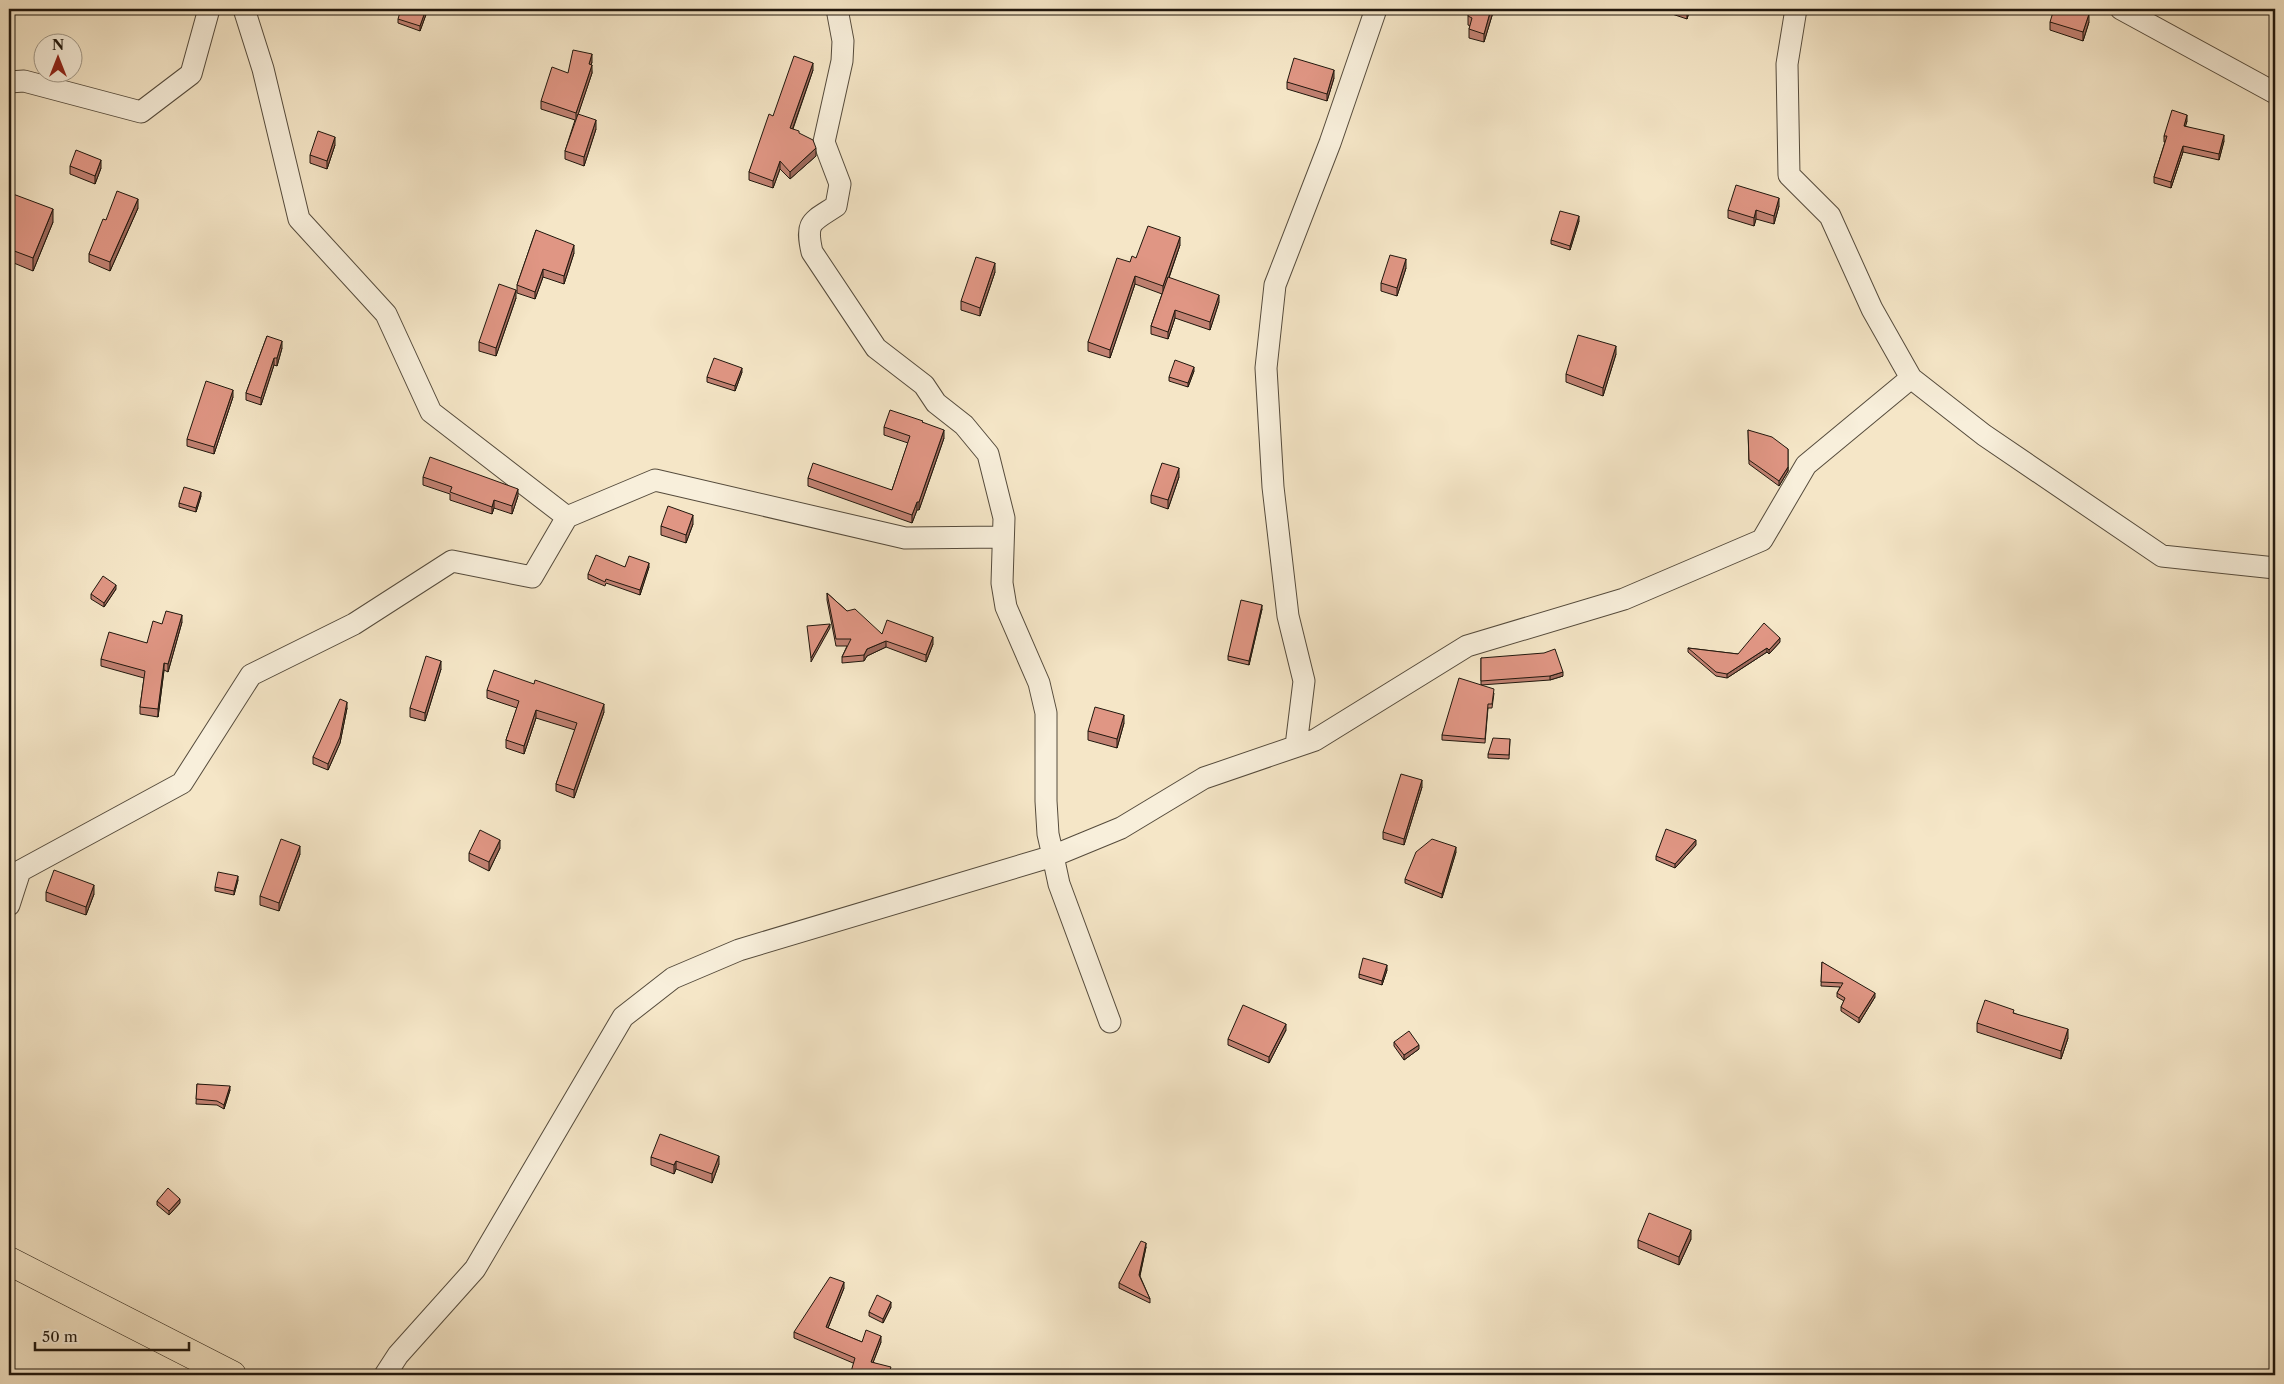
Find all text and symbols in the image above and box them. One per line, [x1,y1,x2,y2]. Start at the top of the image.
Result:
north arrow [32,32,82,82]
text: N [52,36,64,54]
scale bar [35,1319,189,1351]
text: 50 m [42,1327,78,1346]

